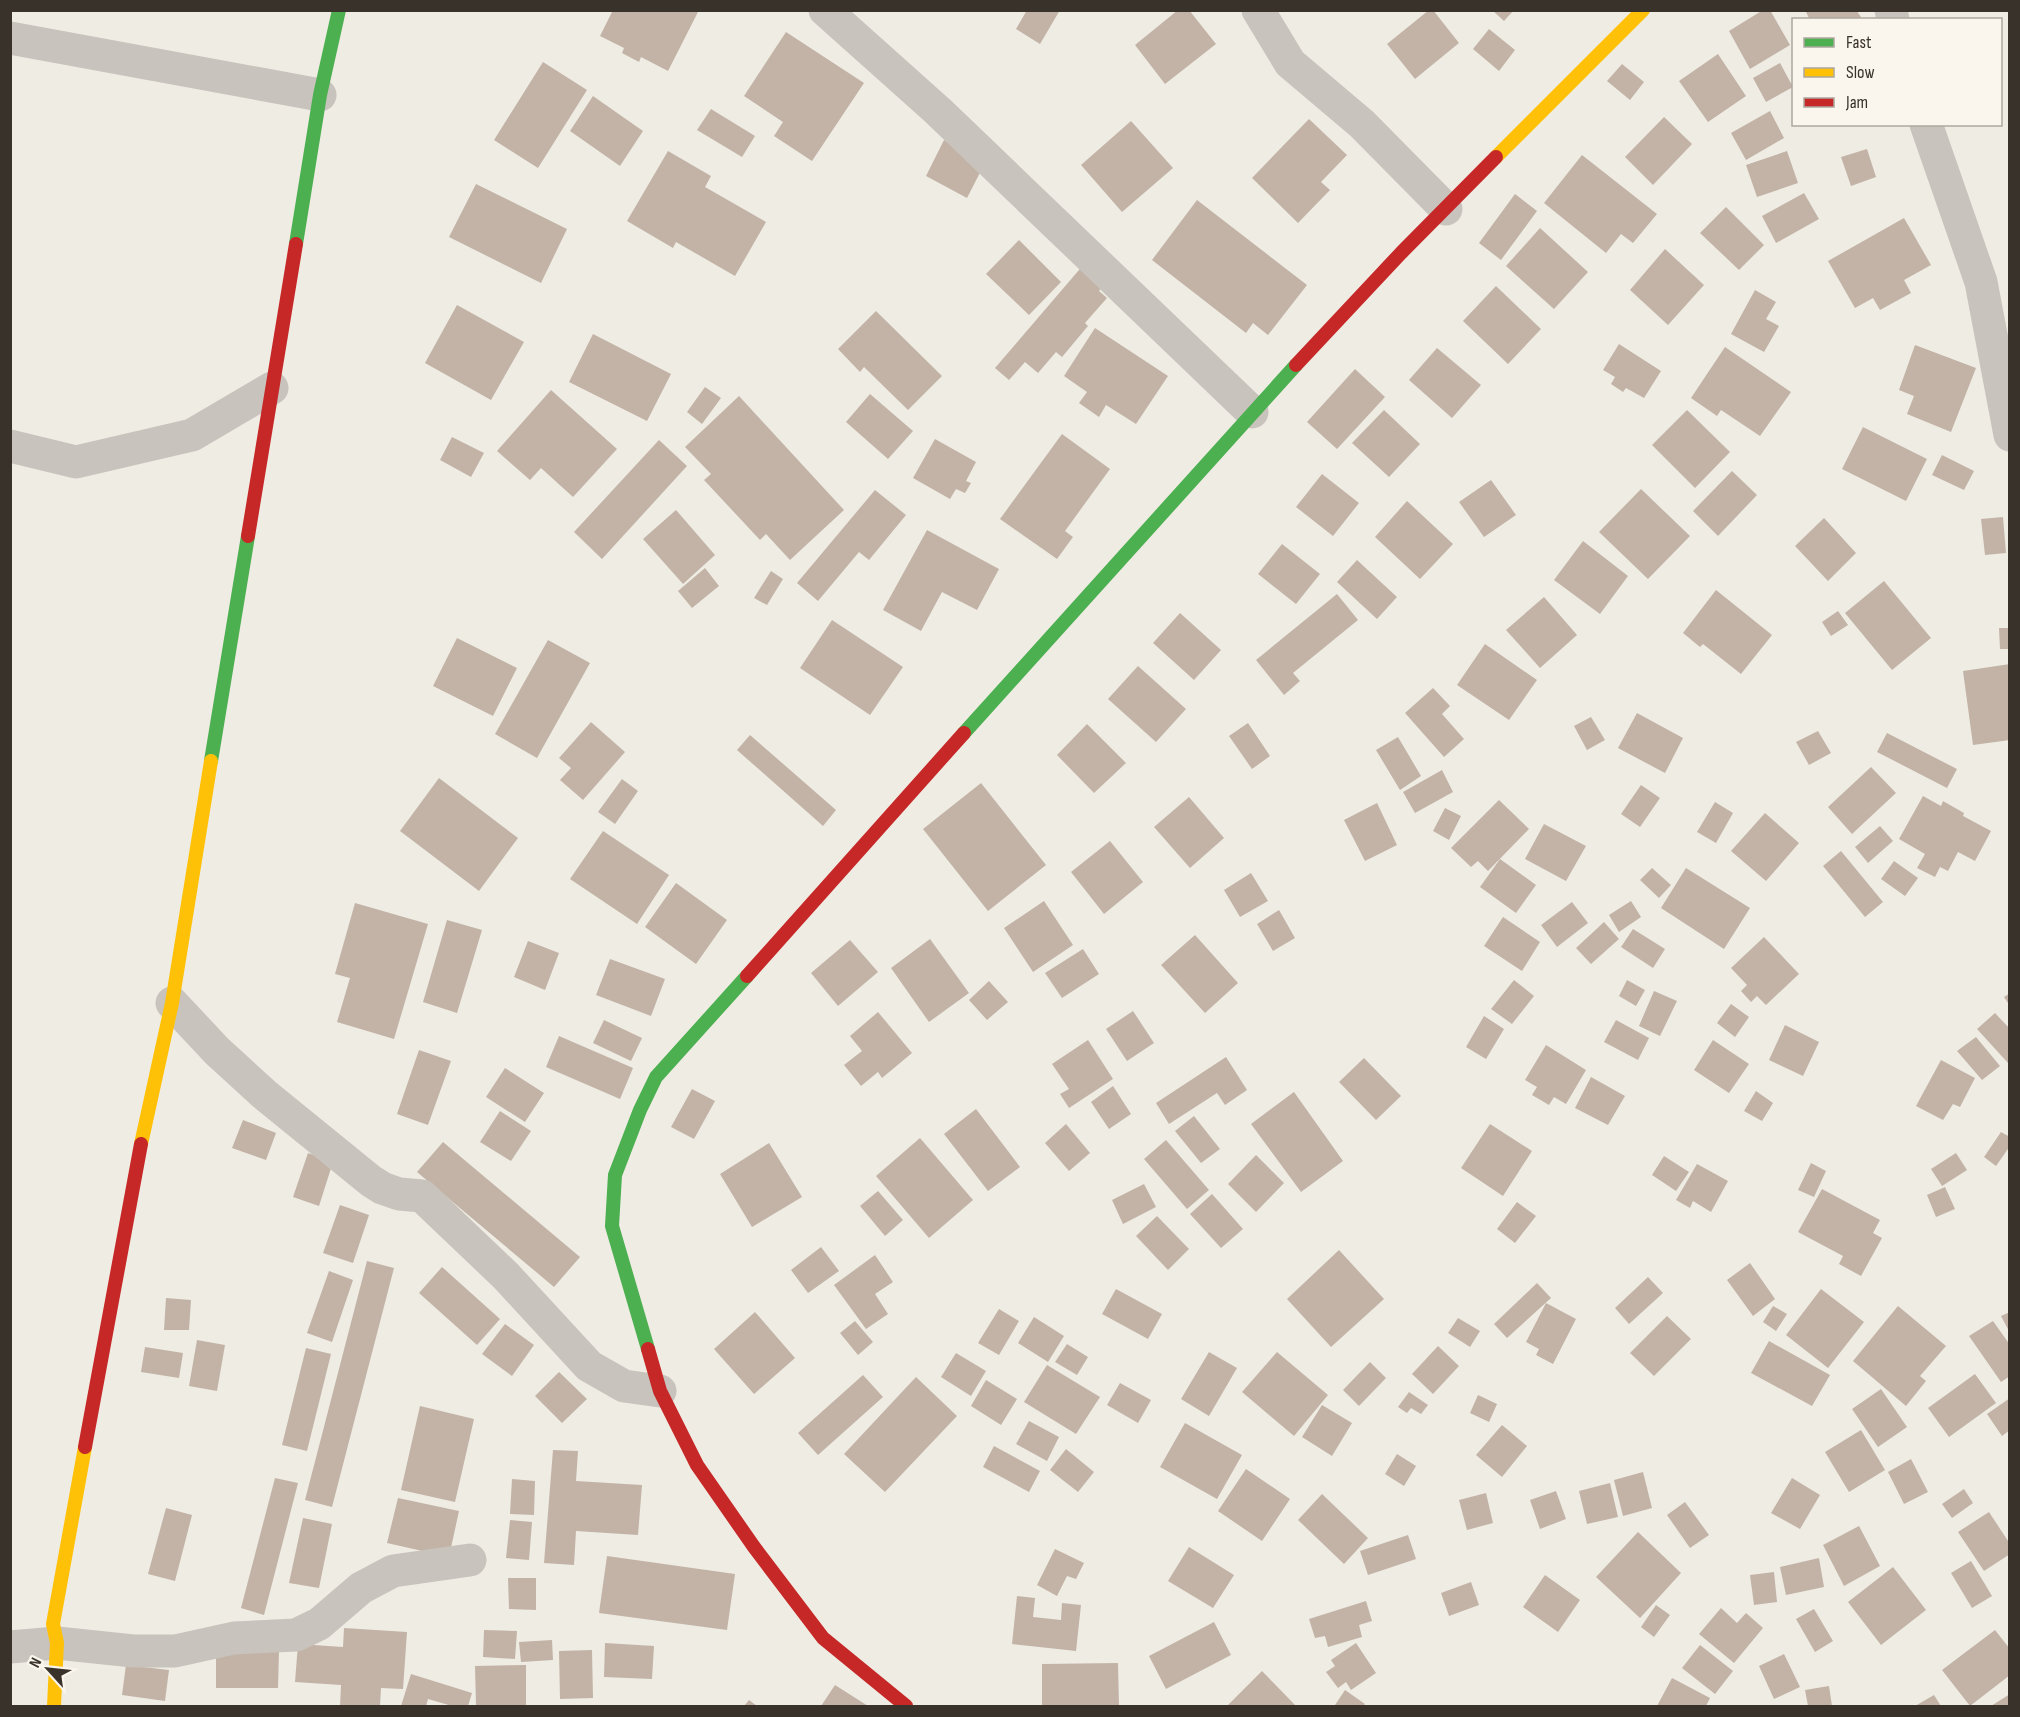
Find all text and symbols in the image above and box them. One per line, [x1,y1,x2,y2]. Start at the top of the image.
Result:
legend [1792,18,2002,126]
text: Fast [1846,32,1872,53]
text: Slow [1846,62,1875,83]
text: Jam [1845,92,1868,113]
north arrow [18,1639,78,1699]
text: N [26,1655,46,1671]

